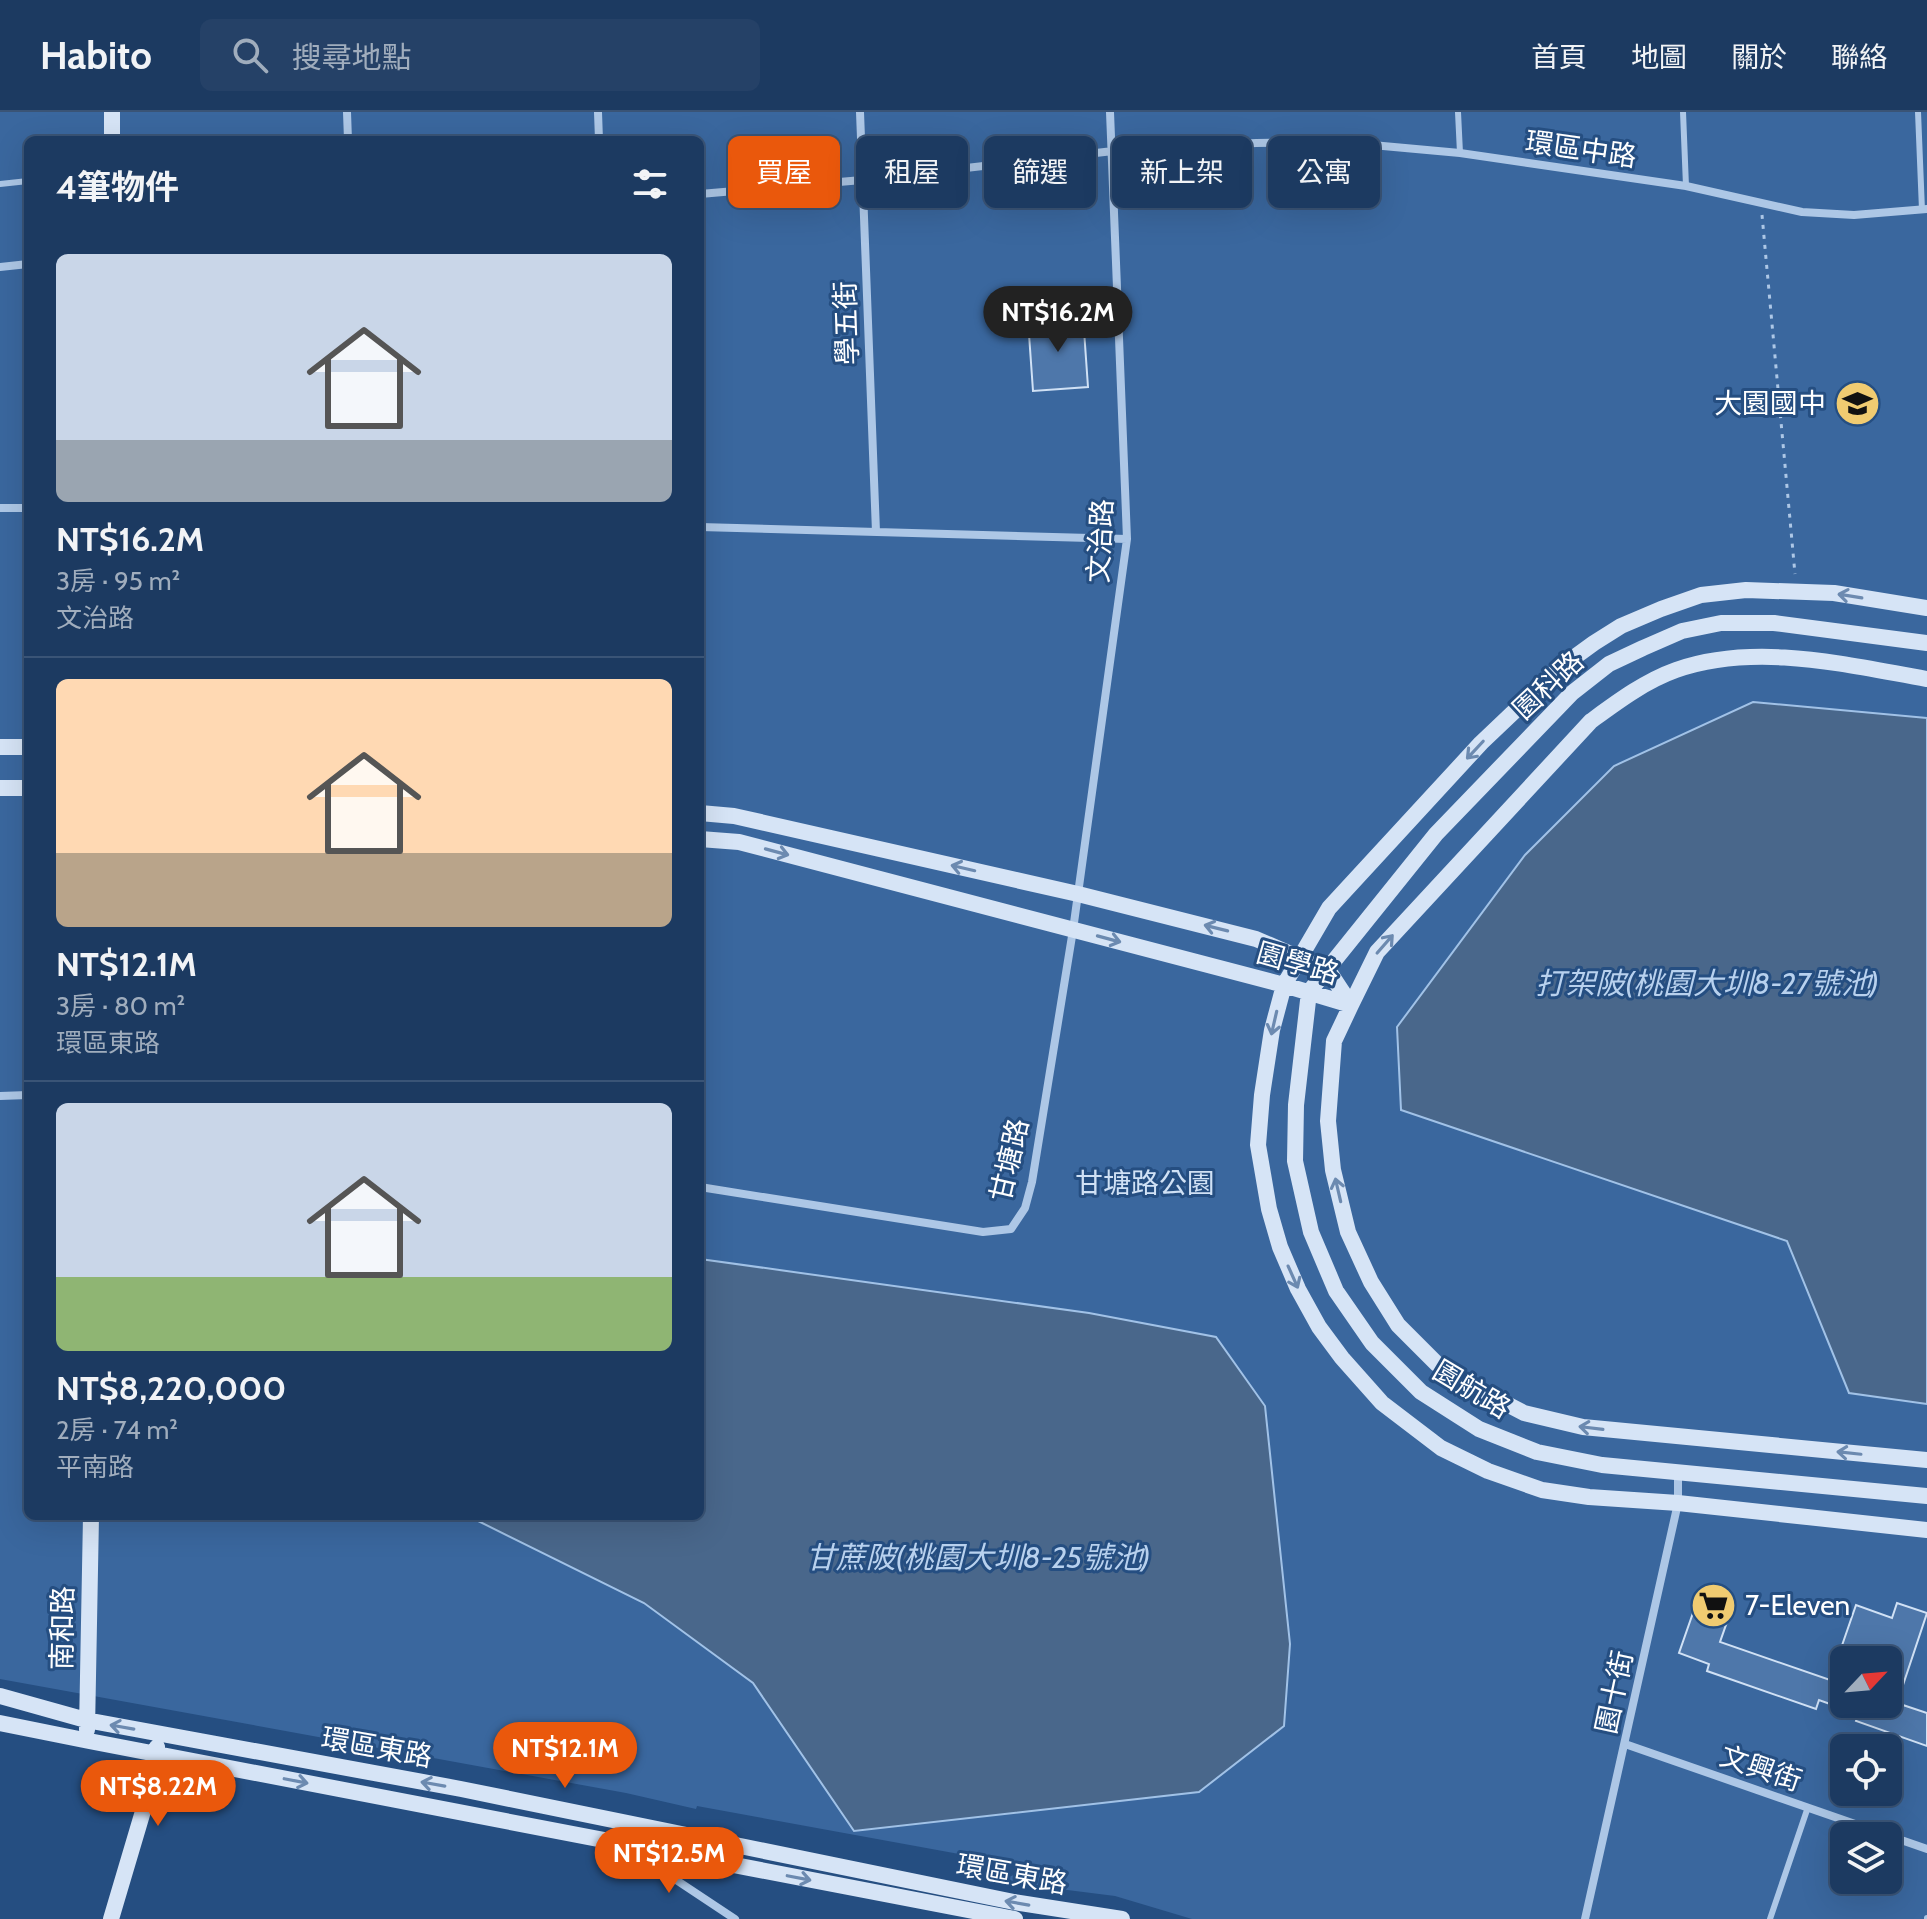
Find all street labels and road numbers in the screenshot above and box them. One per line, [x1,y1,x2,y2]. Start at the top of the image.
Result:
street label: 環區中路 [1523,124,1639,174]
street label: 學五街 [828,280,864,366]
street label: 文治路 [1081,498,1119,584]
street label: 園科路 [1506,644,1590,726]
street label: 園學路 [1253,935,1343,991]
street label: 甘塘路 [983,1115,1035,1205]
street label: 園航路 [1427,1353,1517,1425]
street label: 南和路 [44,1586,80,1670]
street label: 園十街 [1589,1647,1639,1737]
street label: 環區東路 [319,1721,435,1773]
street label: 文興街 [1716,1738,1806,1798]
street label: 環區東路 [954,1848,1070,1900]

